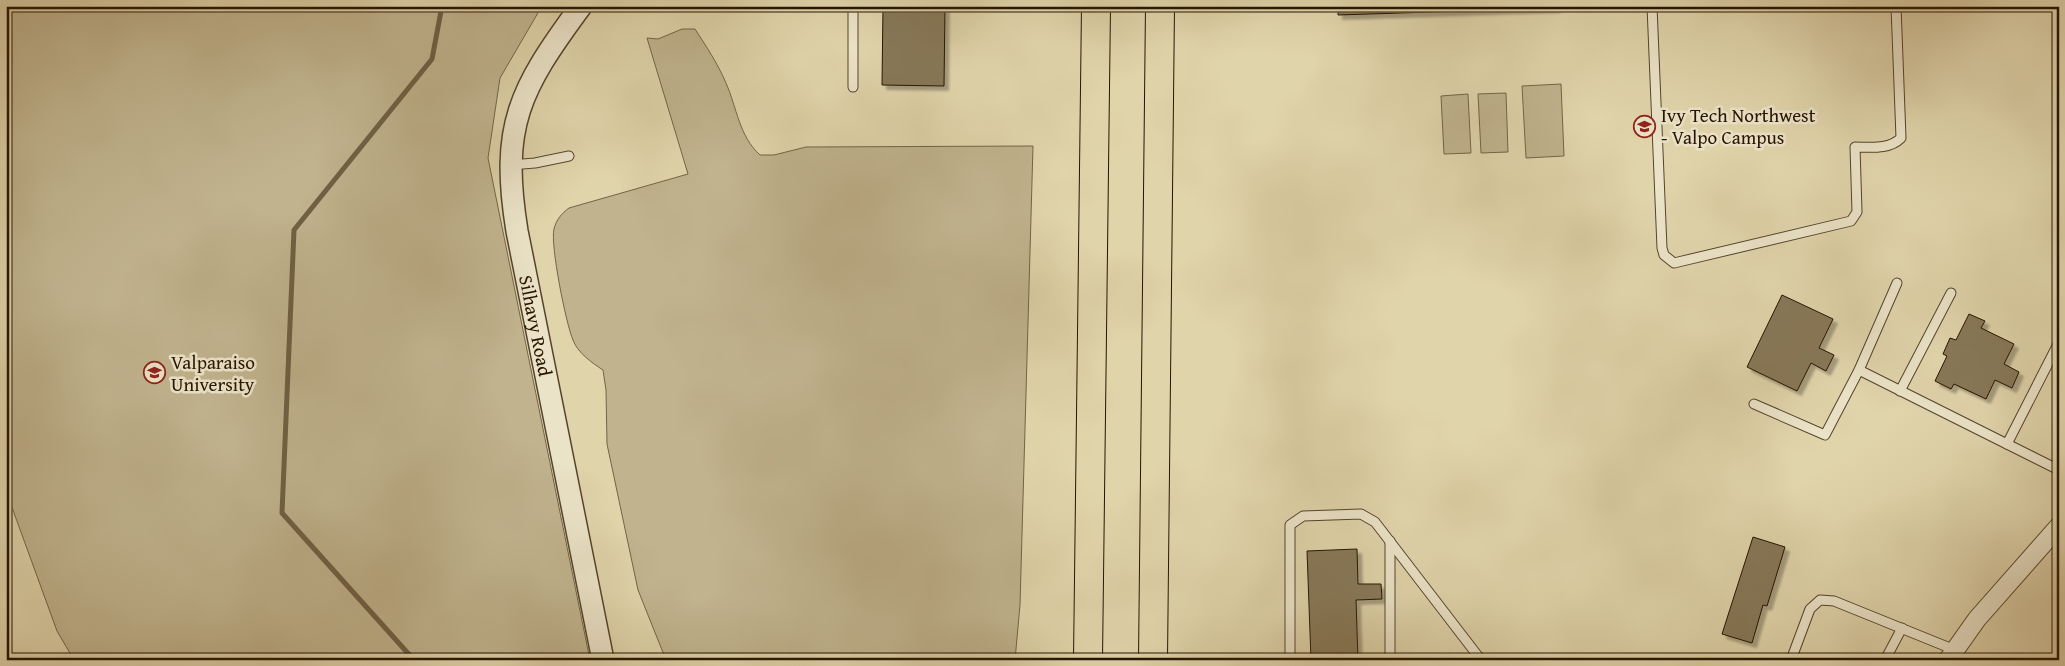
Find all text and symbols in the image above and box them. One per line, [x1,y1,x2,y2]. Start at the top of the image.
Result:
place label: Ivy Tech Northwest - Valpo Campus [1661,101,1816,151]
school or university icon: Ivy Tech Northwest - Valpo Campus [1633,114,1657,138]
street label: Silhavy Road [512,273,560,379]
place label: Valparaiso University [171,348,255,398]
school or university icon: Valparaiso University [143,361,167,385]

